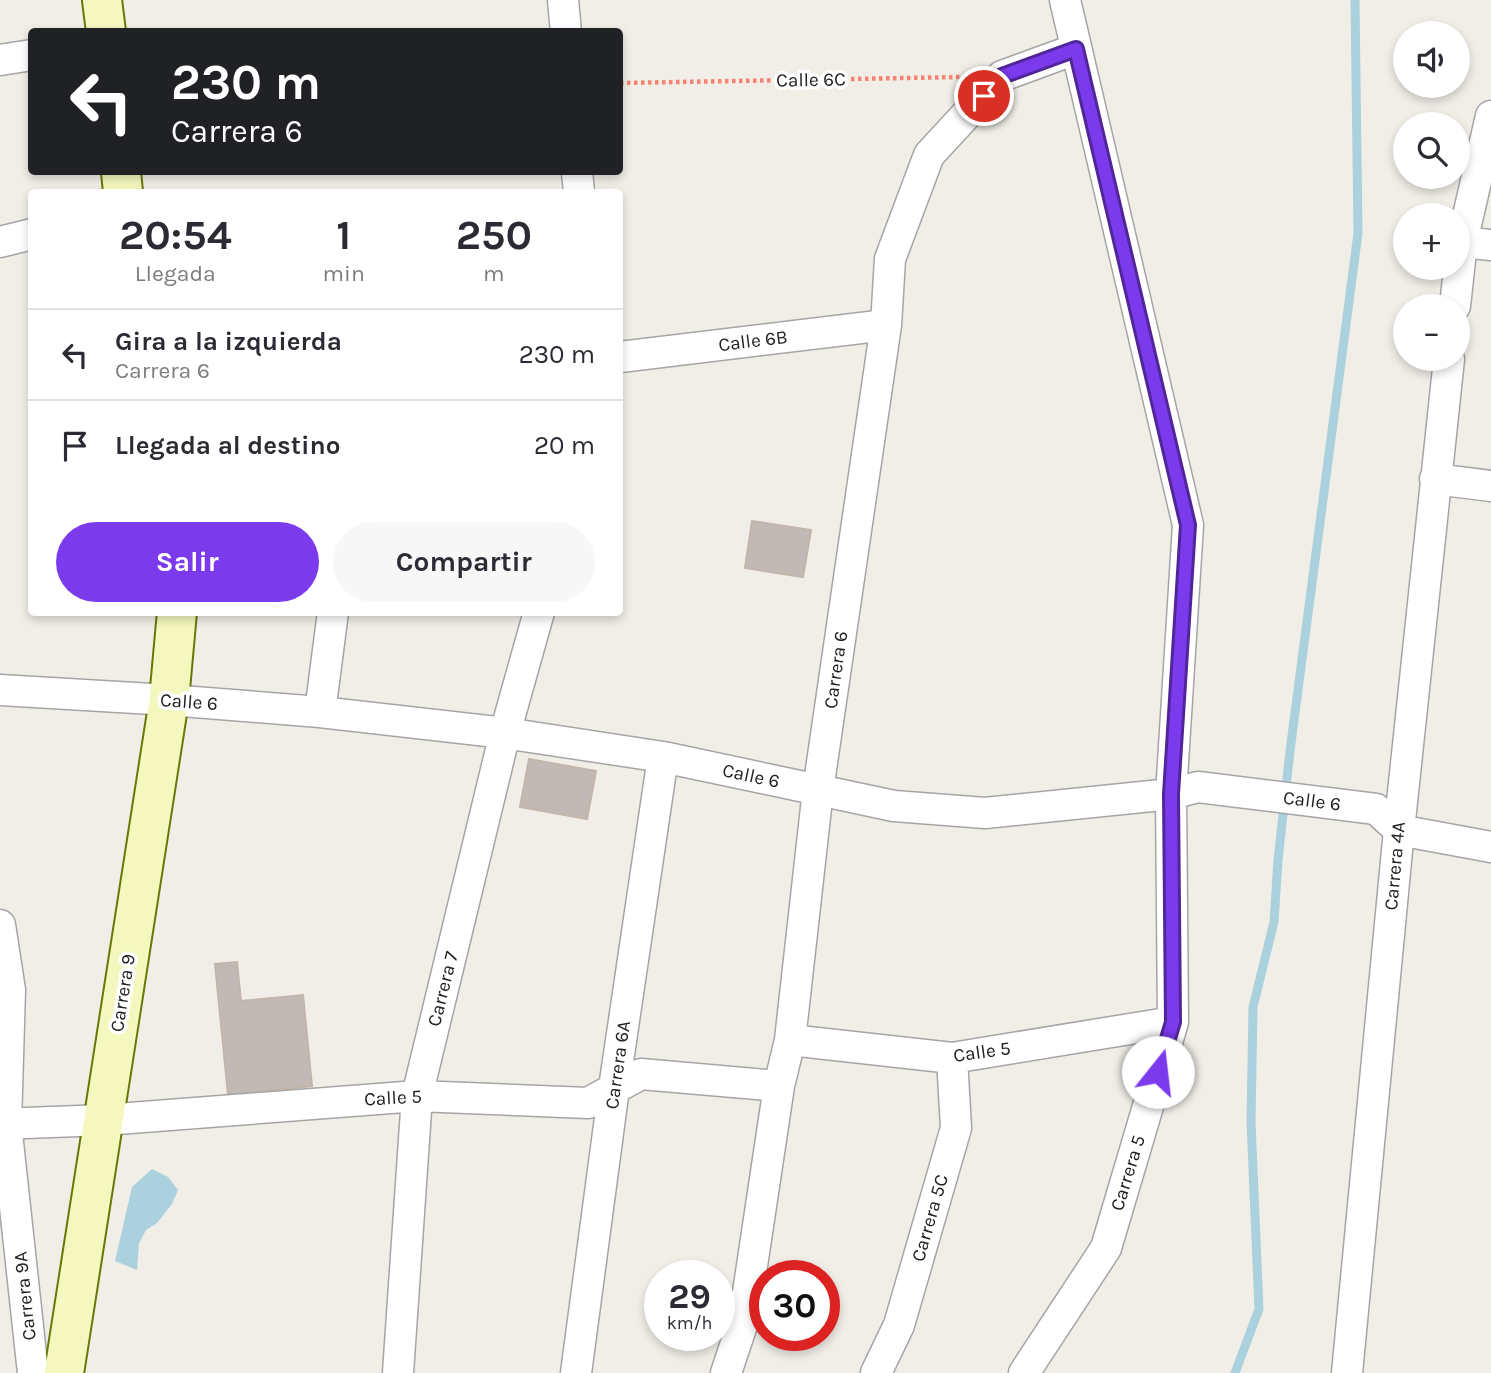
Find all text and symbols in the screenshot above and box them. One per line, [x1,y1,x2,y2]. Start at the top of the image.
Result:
map controls [1393,21,1470,371]
button: sound [1393,21,1470,98]
text: 230 m [171,54,321,111]
icon: left [56,56,147,147]
pin [954,66,1014,126]
street label: Calle 6C [776,68,846,92]
icon: arrive [965,77,1003,115]
button: search [1393,112,1470,189]
text: Carrera 6 [171,113,303,150]
button: + [1393,203,1470,280]
text: 20:54 [119,210,232,260]
text: 1 [336,210,351,260]
text: 250 [456,210,532,260]
text: Llegada [135,260,216,287]
text: min [323,260,365,287]
text: m [483,260,505,287]
button: − [1393,294,1470,371]
text: Gira a la izquierda [115,326,342,357]
street label: Calle 6B [717,326,789,356]
icon: left [56,336,94,374]
text: 230 m [519,339,595,370]
text: Carrera 6 [115,357,210,384]
icon: arrive [56,427,94,465]
text: Llegada al destino [115,430,341,461]
text: 20 m [534,430,595,461]
button: Salir [56,522,319,602]
button: Compartir [333,522,595,602]
street label: Carrera 6 [820,630,852,710]
street label: Calle 6 [159,689,219,715]
street label: Calle 6 [720,759,782,793]
street label: Calle 6 [1282,787,1342,815]
street label: Carrera 4A [1380,821,1410,911]
street label: Carrera 7 [423,949,463,1029]
street label: Carrera 9 [106,953,140,1033]
street label: Carrera 6A [601,1019,635,1111]
position arrow [1121,1035,1195,1109]
street label: Calle 5 [952,1037,1012,1067]
street label: Calle 5 [364,1086,422,1110]
street label: Carrera 5 [1106,1132,1150,1214]
street label: Carrera 5C [907,1172,953,1264]
street label: Carrera 9A [9,1250,41,1342]
speed limit sign: 30 [749,1260,840,1351]
text: 29 [668,1276,711,1317]
text: km/h [667,1312,712,1334]

